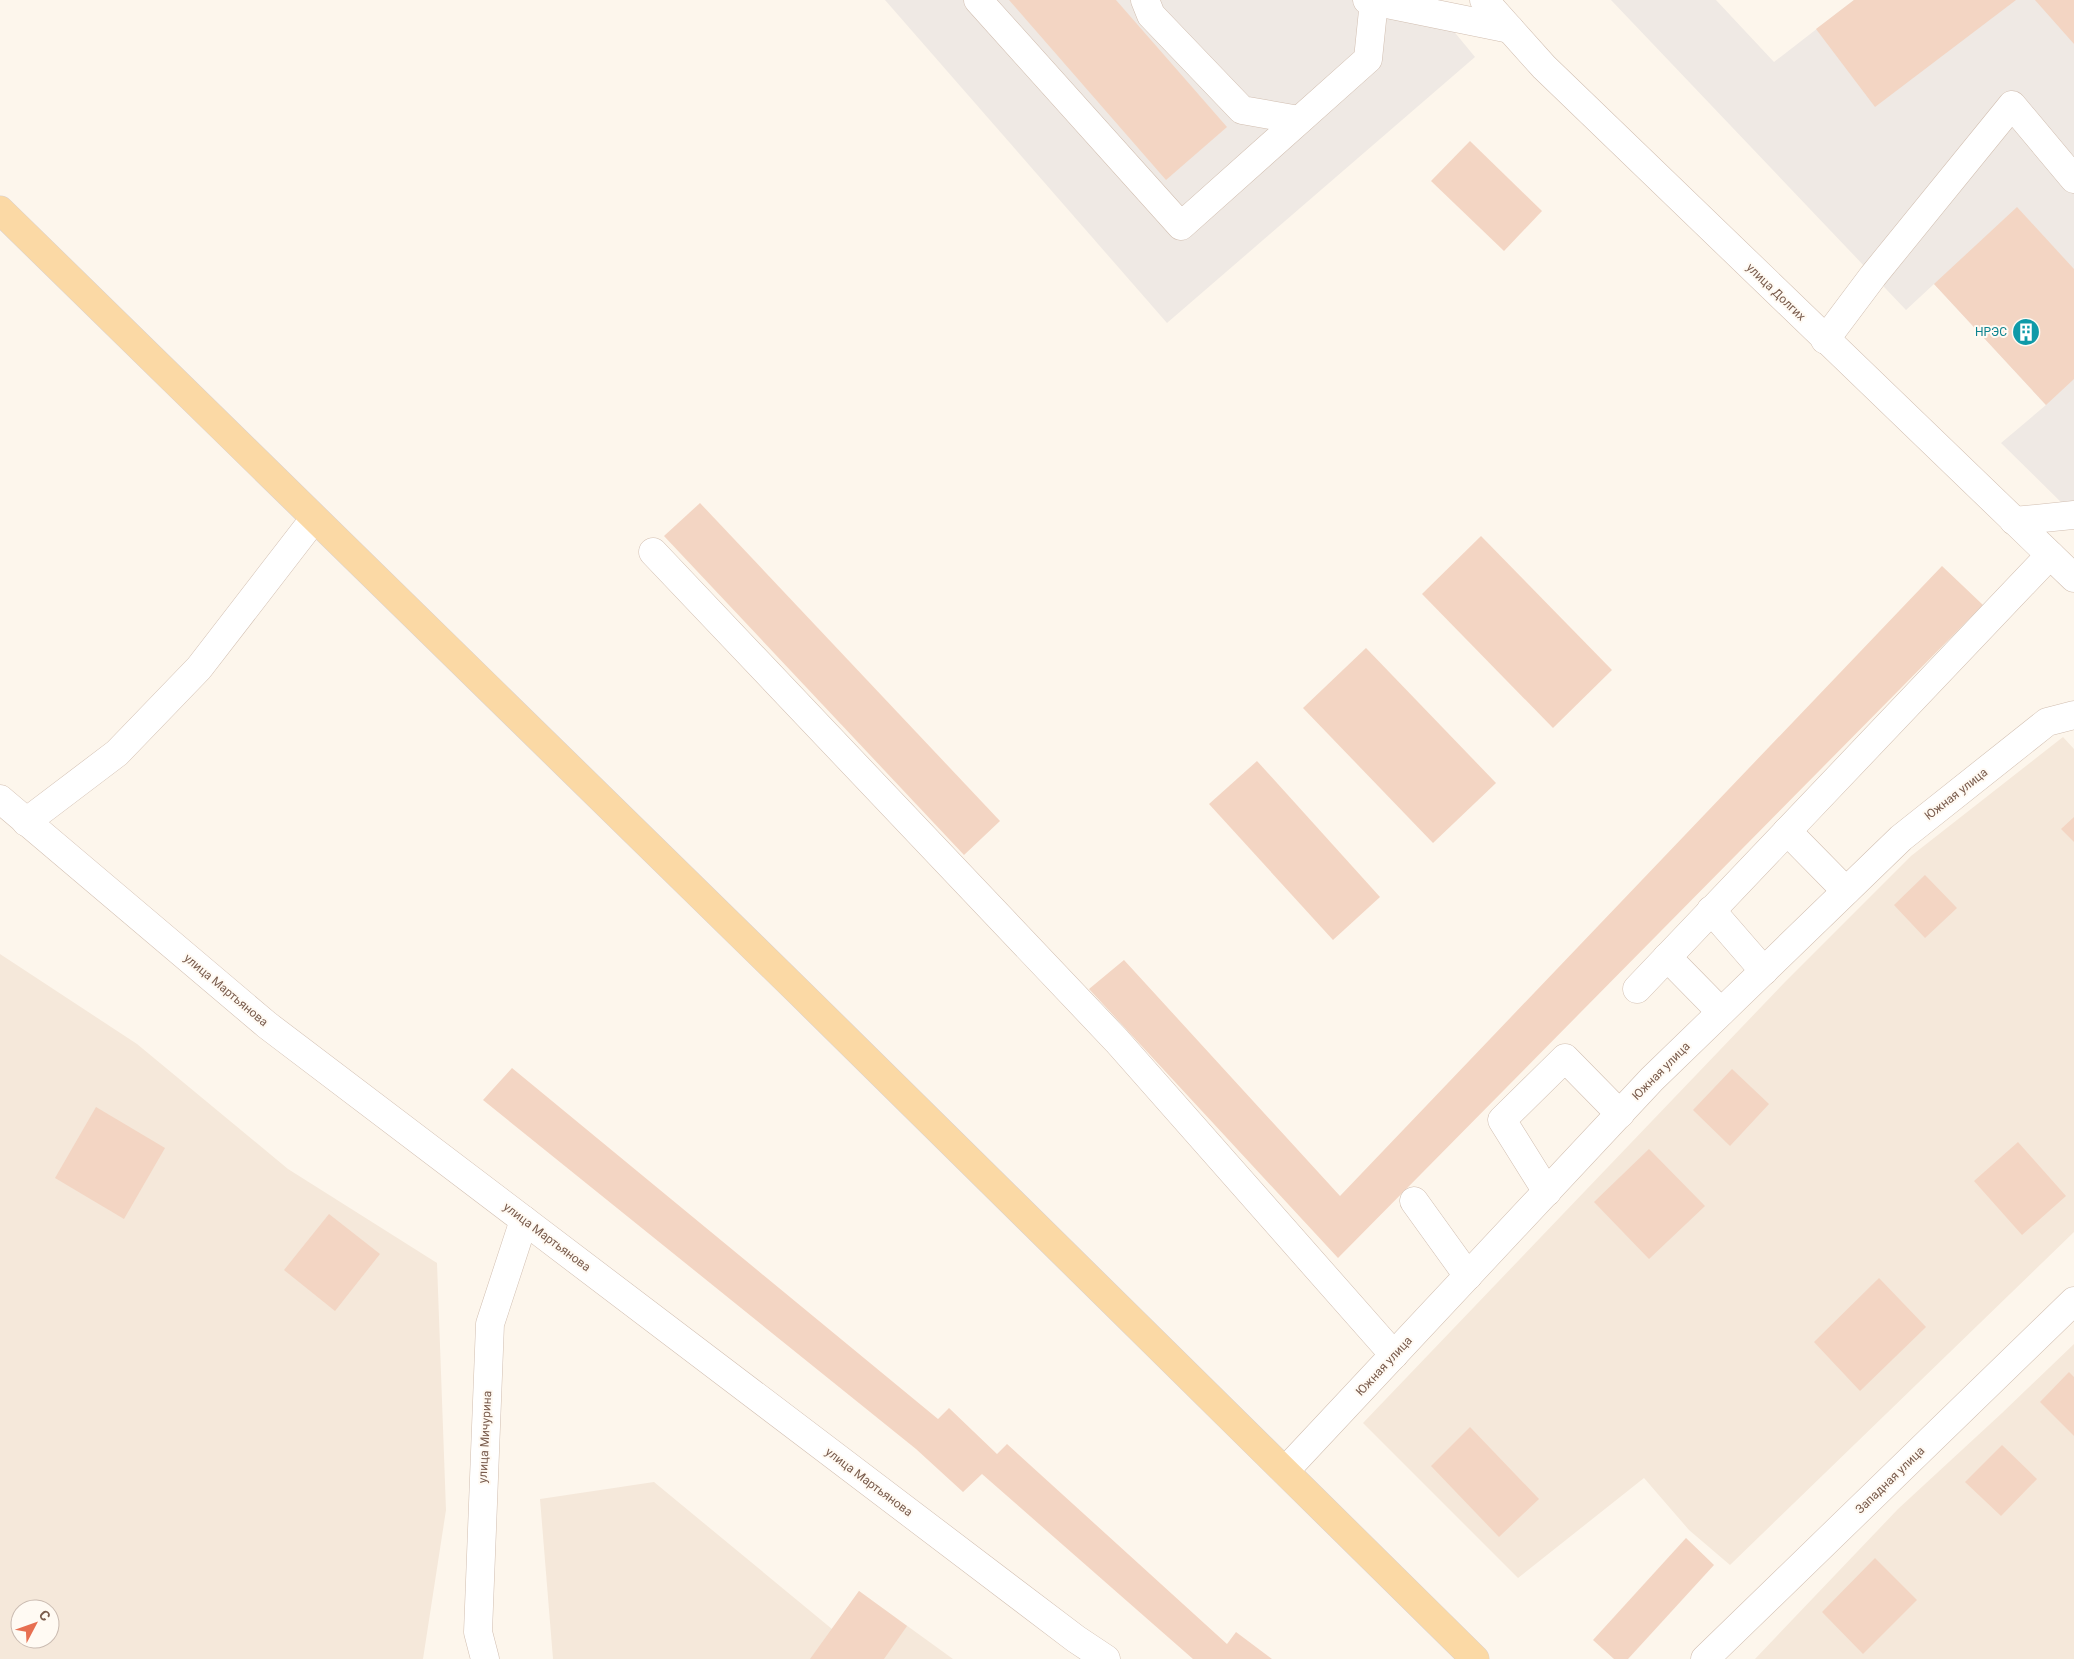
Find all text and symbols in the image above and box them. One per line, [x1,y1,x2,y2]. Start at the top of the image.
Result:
street label: улица Долгих [1744,260,1808,324]
building icon: НРЭС [2011,317,2041,347]
place label: НРЭС [1975,325,2007,339]
street label: Южная улица [1922,765,1990,823]
street label: улица Мартьянова [181,951,271,1029]
street label: Южная улица [1629,1039,1693,1103]
street label: улица Мартьянова [501,1200,593,1274]
street label: Южная улица [1353,1333,1415,1399]
street label: улица Мичурина [476,1390,494,1484]
street label: Западная улица [1853,1444,1927,1516]
street label: улица Мартьянова [823,1445,915,1519]
north arrow [10,1599,60,1649]
text: С [36,1607,54,1624]

